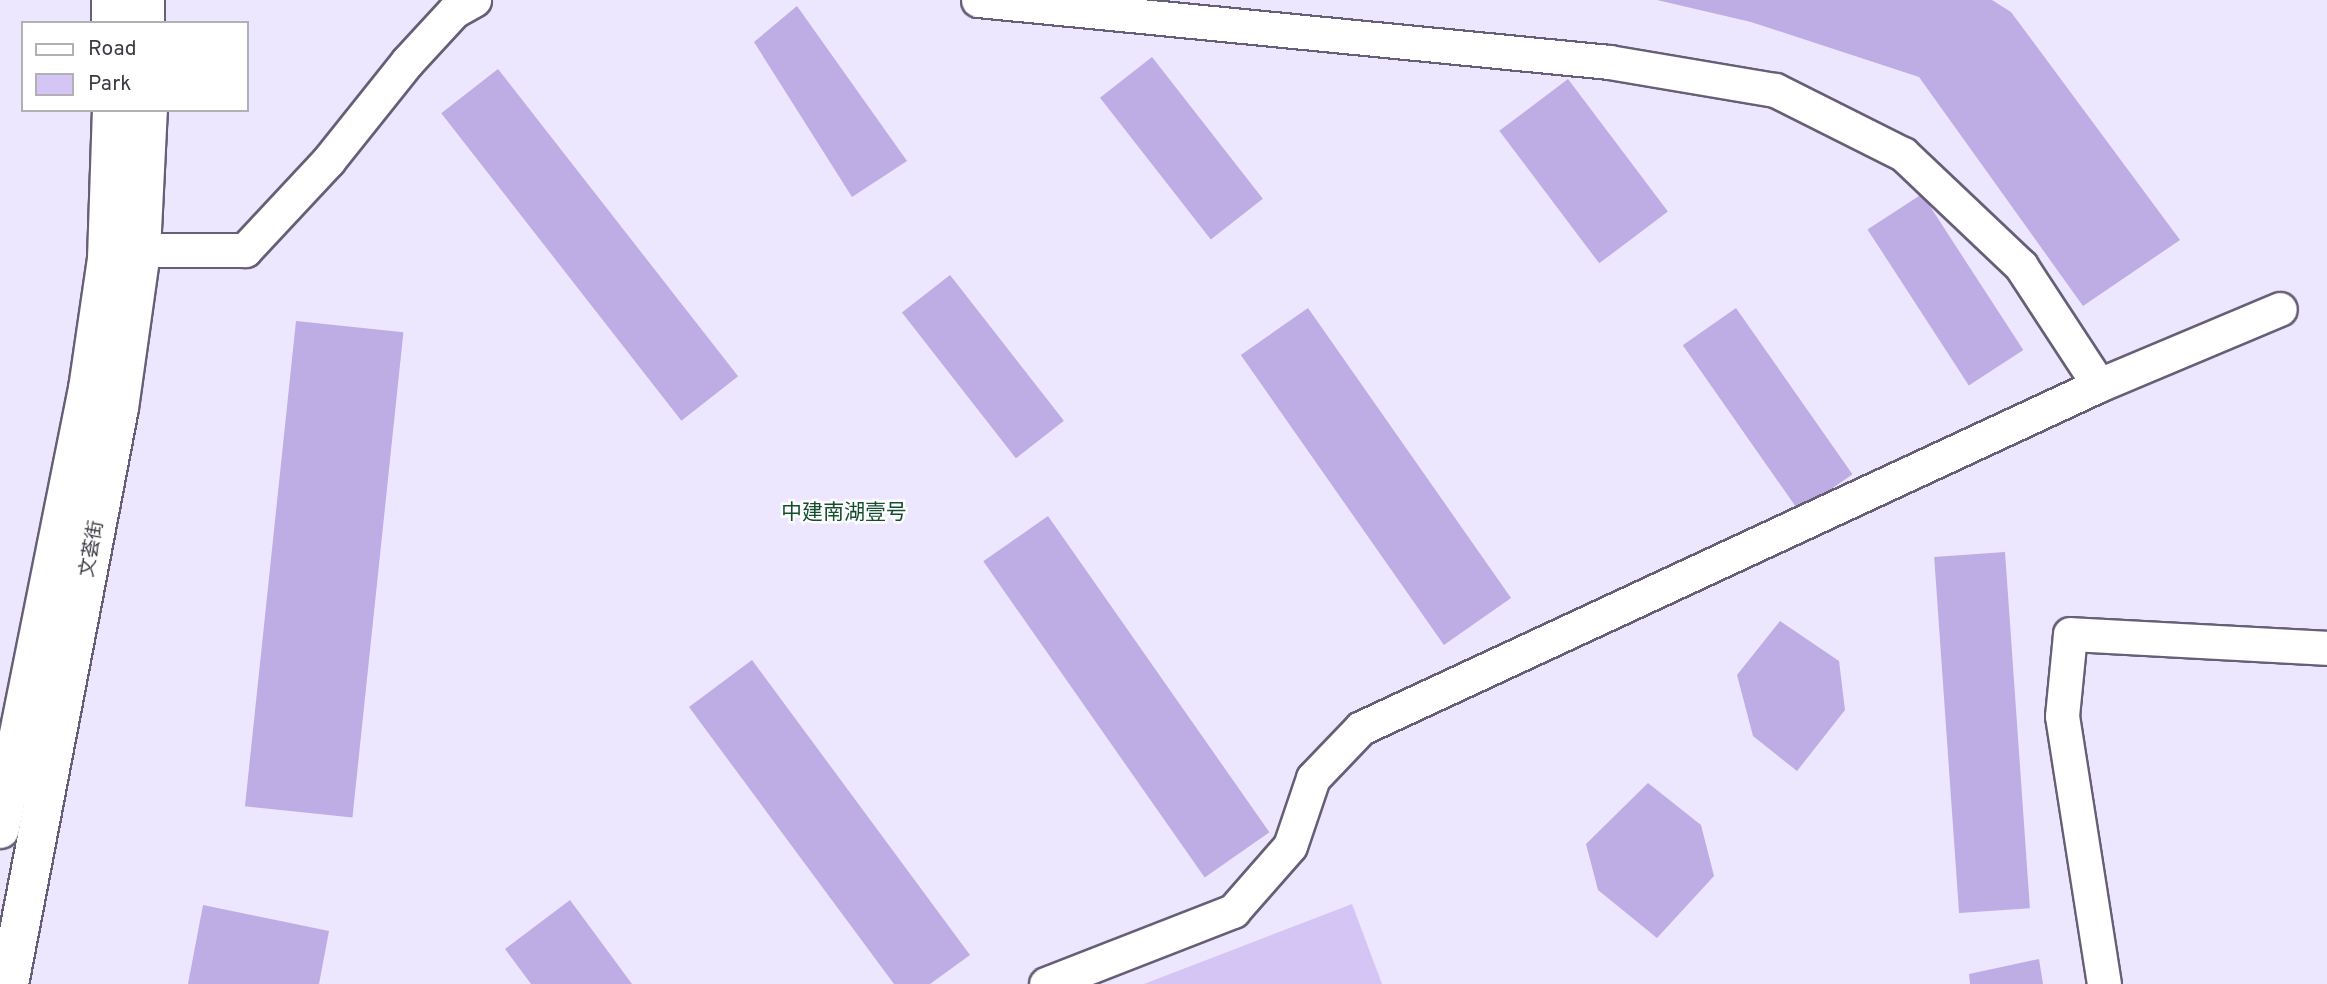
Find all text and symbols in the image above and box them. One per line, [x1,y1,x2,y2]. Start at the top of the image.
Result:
legend [21,21,248,112]
text: Road [88,36,137,63]
text: Park [88,71,131,98]
district label: 中建南湖壹号 [781,501,907,527]
street label: 文荟街 [77,519,109,579]

